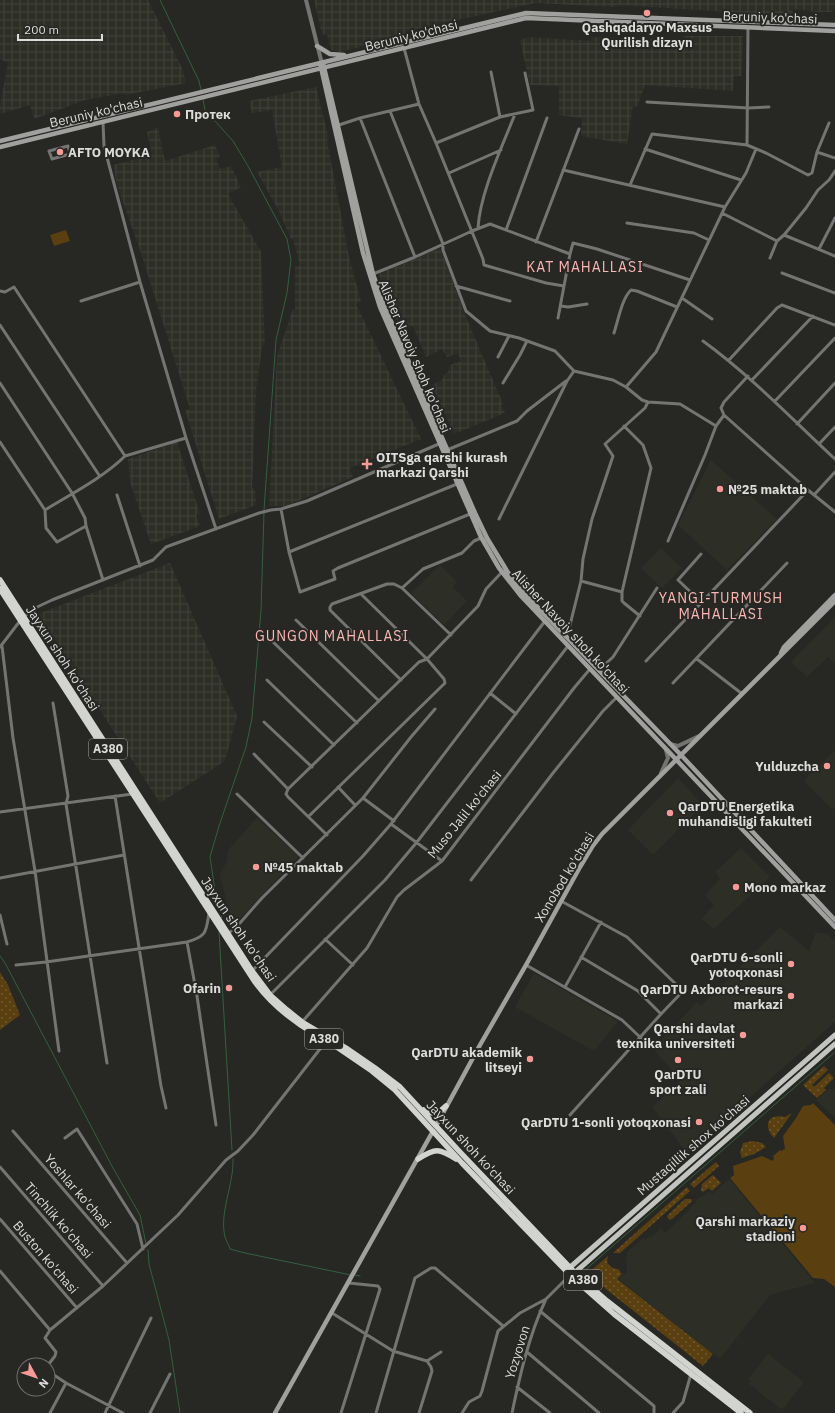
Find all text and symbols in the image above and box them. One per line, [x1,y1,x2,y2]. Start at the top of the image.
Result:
street label: Beruniy ko'chasi [722,7,818,28]
marker: Qashqadaryo Maxsus Qurilish dizayn [642,8,652,18]
scale bar [18,16,102,42]
street label: Beruniy ko'chasi [363,16,459,55]
place label: Qashqadaryo Maxsus Qurilish dizayn [582,19,713,51]
text: 200 m [24,22,59,37]
street label: Beruniy ko'chasi [48,94,144,131]
place label: Протек [185,106,231,123]
marker: Протек [172,109,182,119]
place label: AFTO MOYKA [68,144,150,161]
marker: AFTO MOYKA [55,147,65,157]
district label: KAT MAHALLASI [526,258,644,276]
street label: Alisher Navoiy shoh ko'chasi [375,277,455,435]
place label: OITSga qarshi kurash markazi Qarshi [376,449,508,481]
marker: OITSga qarshi kurash markazi Qarshi [361,458,373,470]
place label: №25 maktab [728,481,807,498]
marker: №25 maktab [715,484,725,494]
street label: Alisher Navoiy shoh ko'chasi [508,565,633,697]
district label: YANGI-TURMUSH MAHALLASI [659,589,783,623]
street label: Jayxun shoh ko'chasi [22,602,103,714]
district label: GUNGON MAHALLASI [255,627,409,645]
road number: A380 [89,739,127,759]
place label: Yulduzcha [755,758,819,775]
marker: Yulduzcha [822,761,832,771]
street label: Muso Jalil ko'chasi [424,767,505,862]
place label: QarDTU Energetika muhandisligi fakulteti [678,798,812,830]
marker: QarDTU Energetika muhandisligi fakulteti [665,808,675,818]
street label: Xonobod ko'chasi [531,829,598,925]
place label: №45 maktab [264,859,343,876]
marker: №45 maktab [251,862,261,872]
street label: Jayxun shoh ko'chasi [197,874,280,985]
place label: Mono markaz [744,879,826,896]
marker: Mono markaz [731,882,741,892]
place label: QarDTU 6-sonli yotoqxonasi [690,949,783,981]
marker: QarDTU 6-sonli yotoqxonasi [786,959,796,969]
place label: Ofarin [183,980,221,997]
place label: QarDTU Axborot-resurs markazi [640,981,783,1013]
marker: Ofarin [224,983,234,993]
marker: QarDTU Axborot-resurs markazi [786,991,796,1001]
place label: Qarshi davlat texnika universiteti [616,1020,735,1052]
road number: A380 [305,1029,343,1049]
marker: Qarshi davlat texnika universiteti [738,1030,748,1040]
place label: QarDTU akademik litseyi [411,1044,522,1076]
marker: QarDTU akademik litseyi [525,1054,535,1064]
marker: QarDTU sport zali [673,1055,683,1065]
place label: QarDTU sport zali [650,1066,706,1098]
street label: Mustaqillik shox ko'chasi [633,1092,753,1199]
street label: Jayxun shoh ko'chasi [423,1097,519,1198]
place label: QarDTU 1-sonli yotoqxonasi [521,1114,691,1131]
marker: QarDTU 1-sonli yotoqxonasi [694,1117,704,1127]
street label: Yoshlar ko'chasi [41,1151,115,1232]
street label: Tinchlik ko'chasi [21,1179,96,1262]
place label: Qarshi markaziy stadioni [695,1213,795,1245]
street label: Buston ko'chasi [9,1217,82,1297]
marker: Qarshi markaziy stadioni [798,1223,808,1233]
road number: A380 [564,1270,602,1290]
street label: Yozyovon [501,1323,534,1381]
north arrow [16,1357,56,1397]
text: N [36,1376,52,1391]

